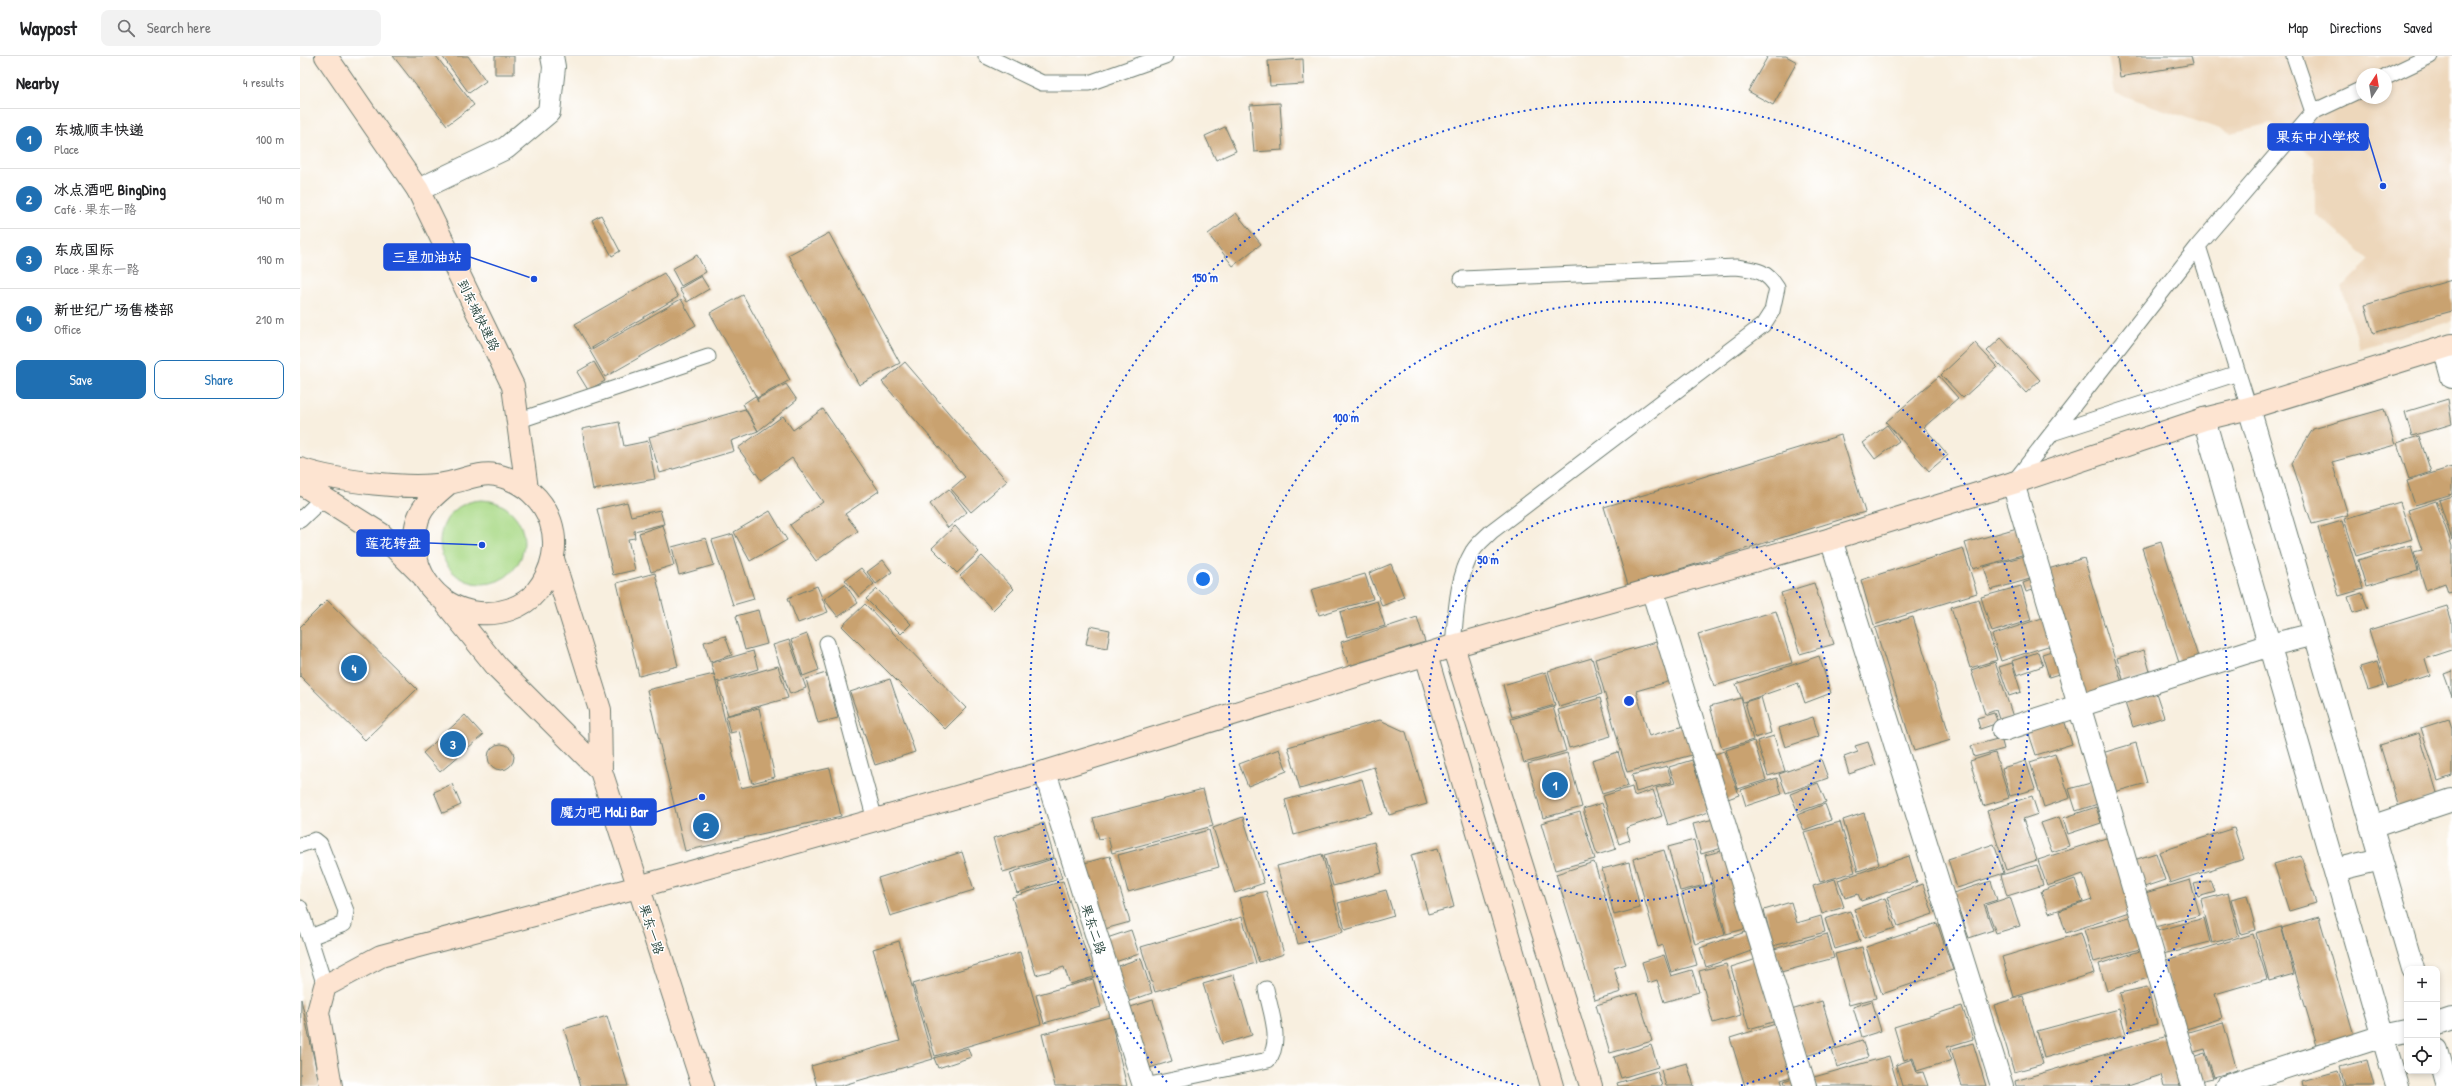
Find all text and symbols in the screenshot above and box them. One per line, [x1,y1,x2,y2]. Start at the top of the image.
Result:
search box [101,10,381,46]
text: Waypost [20,15,77,41]
icon: search [115,17,137,39]
text: Search here [147,17,211,38]
text: Map [2288,18,2308,37]
text: Directions [2330,18,2381,37]
text: Saved [2403,18,2432,37]
north arrow [2356,68,2392,104]
text: Nearby [16,71,59,94]
text: 4 results [243,73,284,91]
text: 东城顺丰快递 [54,119,144,140]
callout: 果东中小学校 [2268,124,2368,150]
text: 果东中小学校 [2276,127,2360,146]
text: 1 [27,130,31,148]
text: 100 m [256,130,284,148]
text: Place [54,140,79,158]
text: 冰点酒吧 BingDing [54,179,166,200]
text: 2 [26,190,32,208]
text: 140 m [257,190,284,208]
text: Café · 果东一路 [54,200,137,218]
text: 东成国际 [54,239,114,260]
callout: 三星加油站 [384,244,470,270]
text: 三星加油站 [392,247,462,266]
text: 3 [26,250,32,268]
text: 190 m [257,250,284,268]
text: Place · 果东一路 [54,260,140,278]
text: 150 m [1192,269,1218,286]
street label: 到东城快速路 [454,276,504,354]
text: 新世纪广场售楼部 [54,299,174,320]
text: 4 [27,310,31,328]
text: 210 m [256,310,284,328]
text: Office [54,320,81,338]
button: Save [16,360,146,399]
button: Share [154,360,284,399]
text: 100 m [1333,409,1359,426]
callout: 莲花转盘 [357,530,429,556]
text: 莲花转盘 [365,533,421,552]
text: 50 m [1477,551,1499,568]
your location [1193,569,1213,589]
pin: 4 [341,653,367,683]
centre of rings [1622,694,1636,708]
pin: 3 [440,729,466,759]
pin: 1 [1542,770,1568,800]
callout: 魔力吧 MoLi Bar [552,799,656,825]
text: 魔力吧 MoLi Bar [560,802,649,821]
pin: 2 [693,811,719,841]
street label: 果东一路 [635,901,669,957]
street label: 果东二路 [1077,901,1111,957]
map controls [2404,966,2440,1074]
button: + [2404,966,2440,1002]
button: − [2404,1002,2440,1038]
button: locate [2404,1038,2440,1074]

